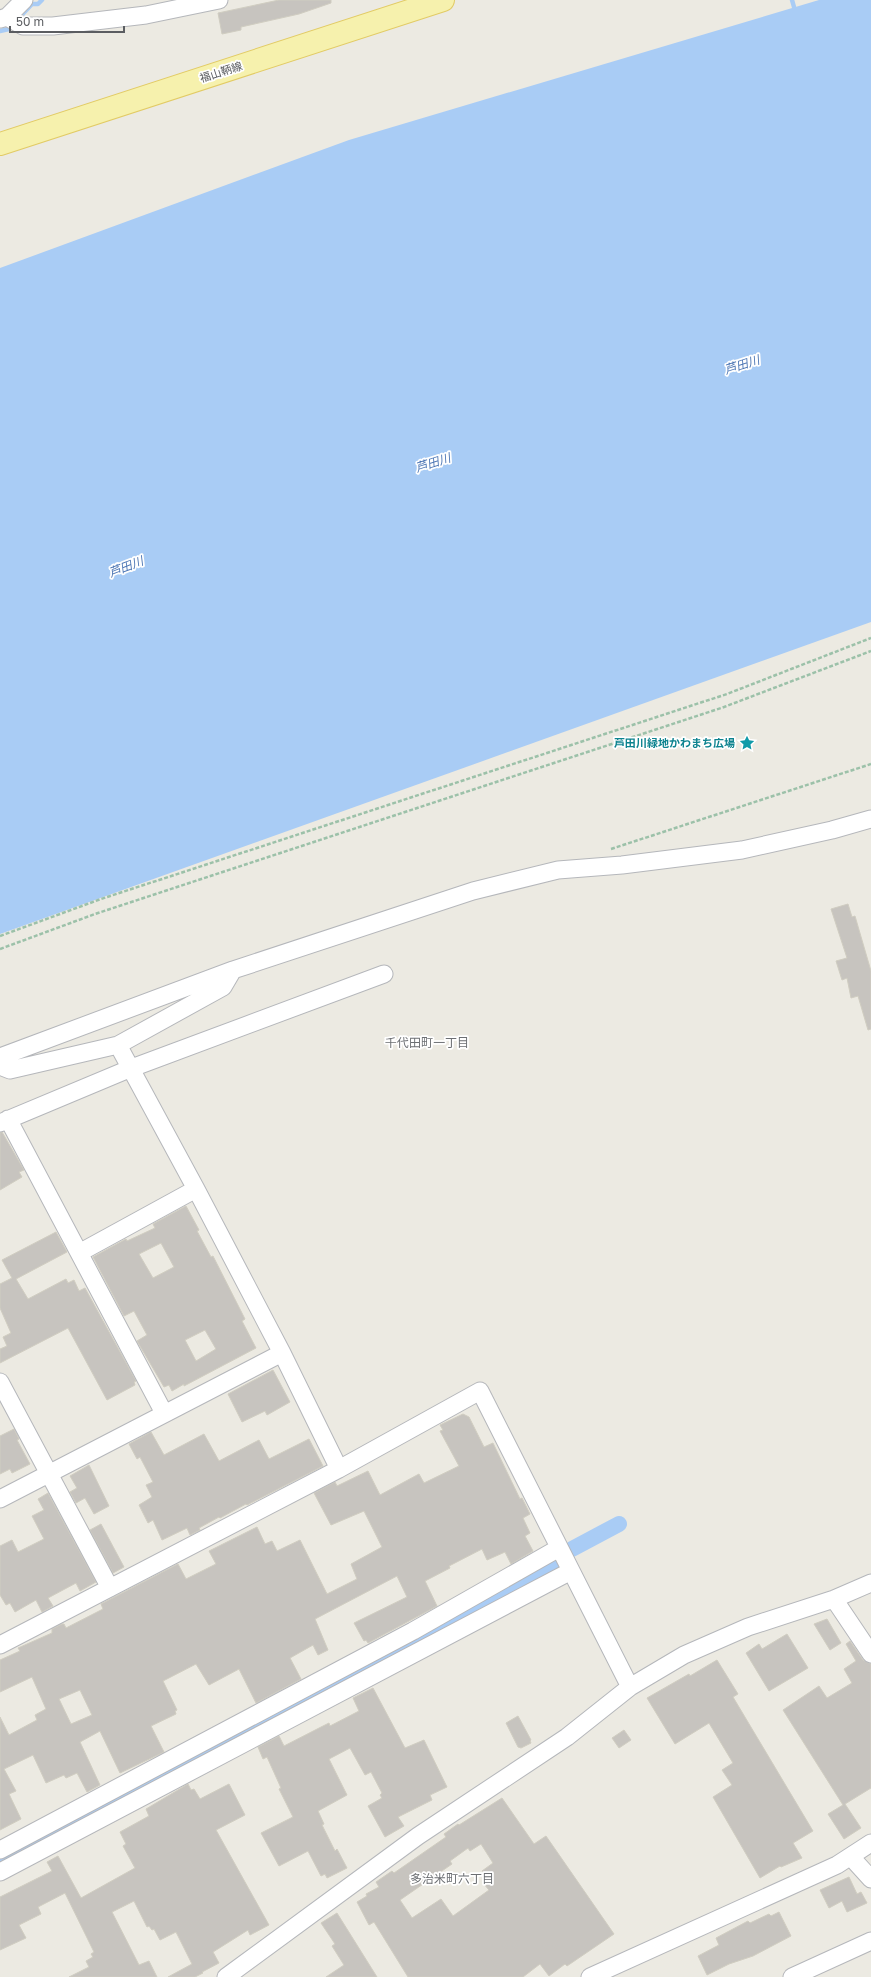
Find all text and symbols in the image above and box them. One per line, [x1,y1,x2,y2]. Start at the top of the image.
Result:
scale bar [10,8,124,34]
text: 50 m [16,14,44,29]
street label: 福山鞆線 [198,59,244,85]
water label: 芦田川 [722,351,763,377]
water label: 芦田川 [413,449,454,475]
water label: 芦田川 [106,552,147,580]
place icon: 芦田川緑地かわまち広場 [738,734,756,752]
place label: 芦田川緑地かわまち広場 [614,736,735,749]
district label: 千代田町一丁目 [385,1035,469,1050]
district label: 多治米町六丁目 [410,1871,494,1886]

